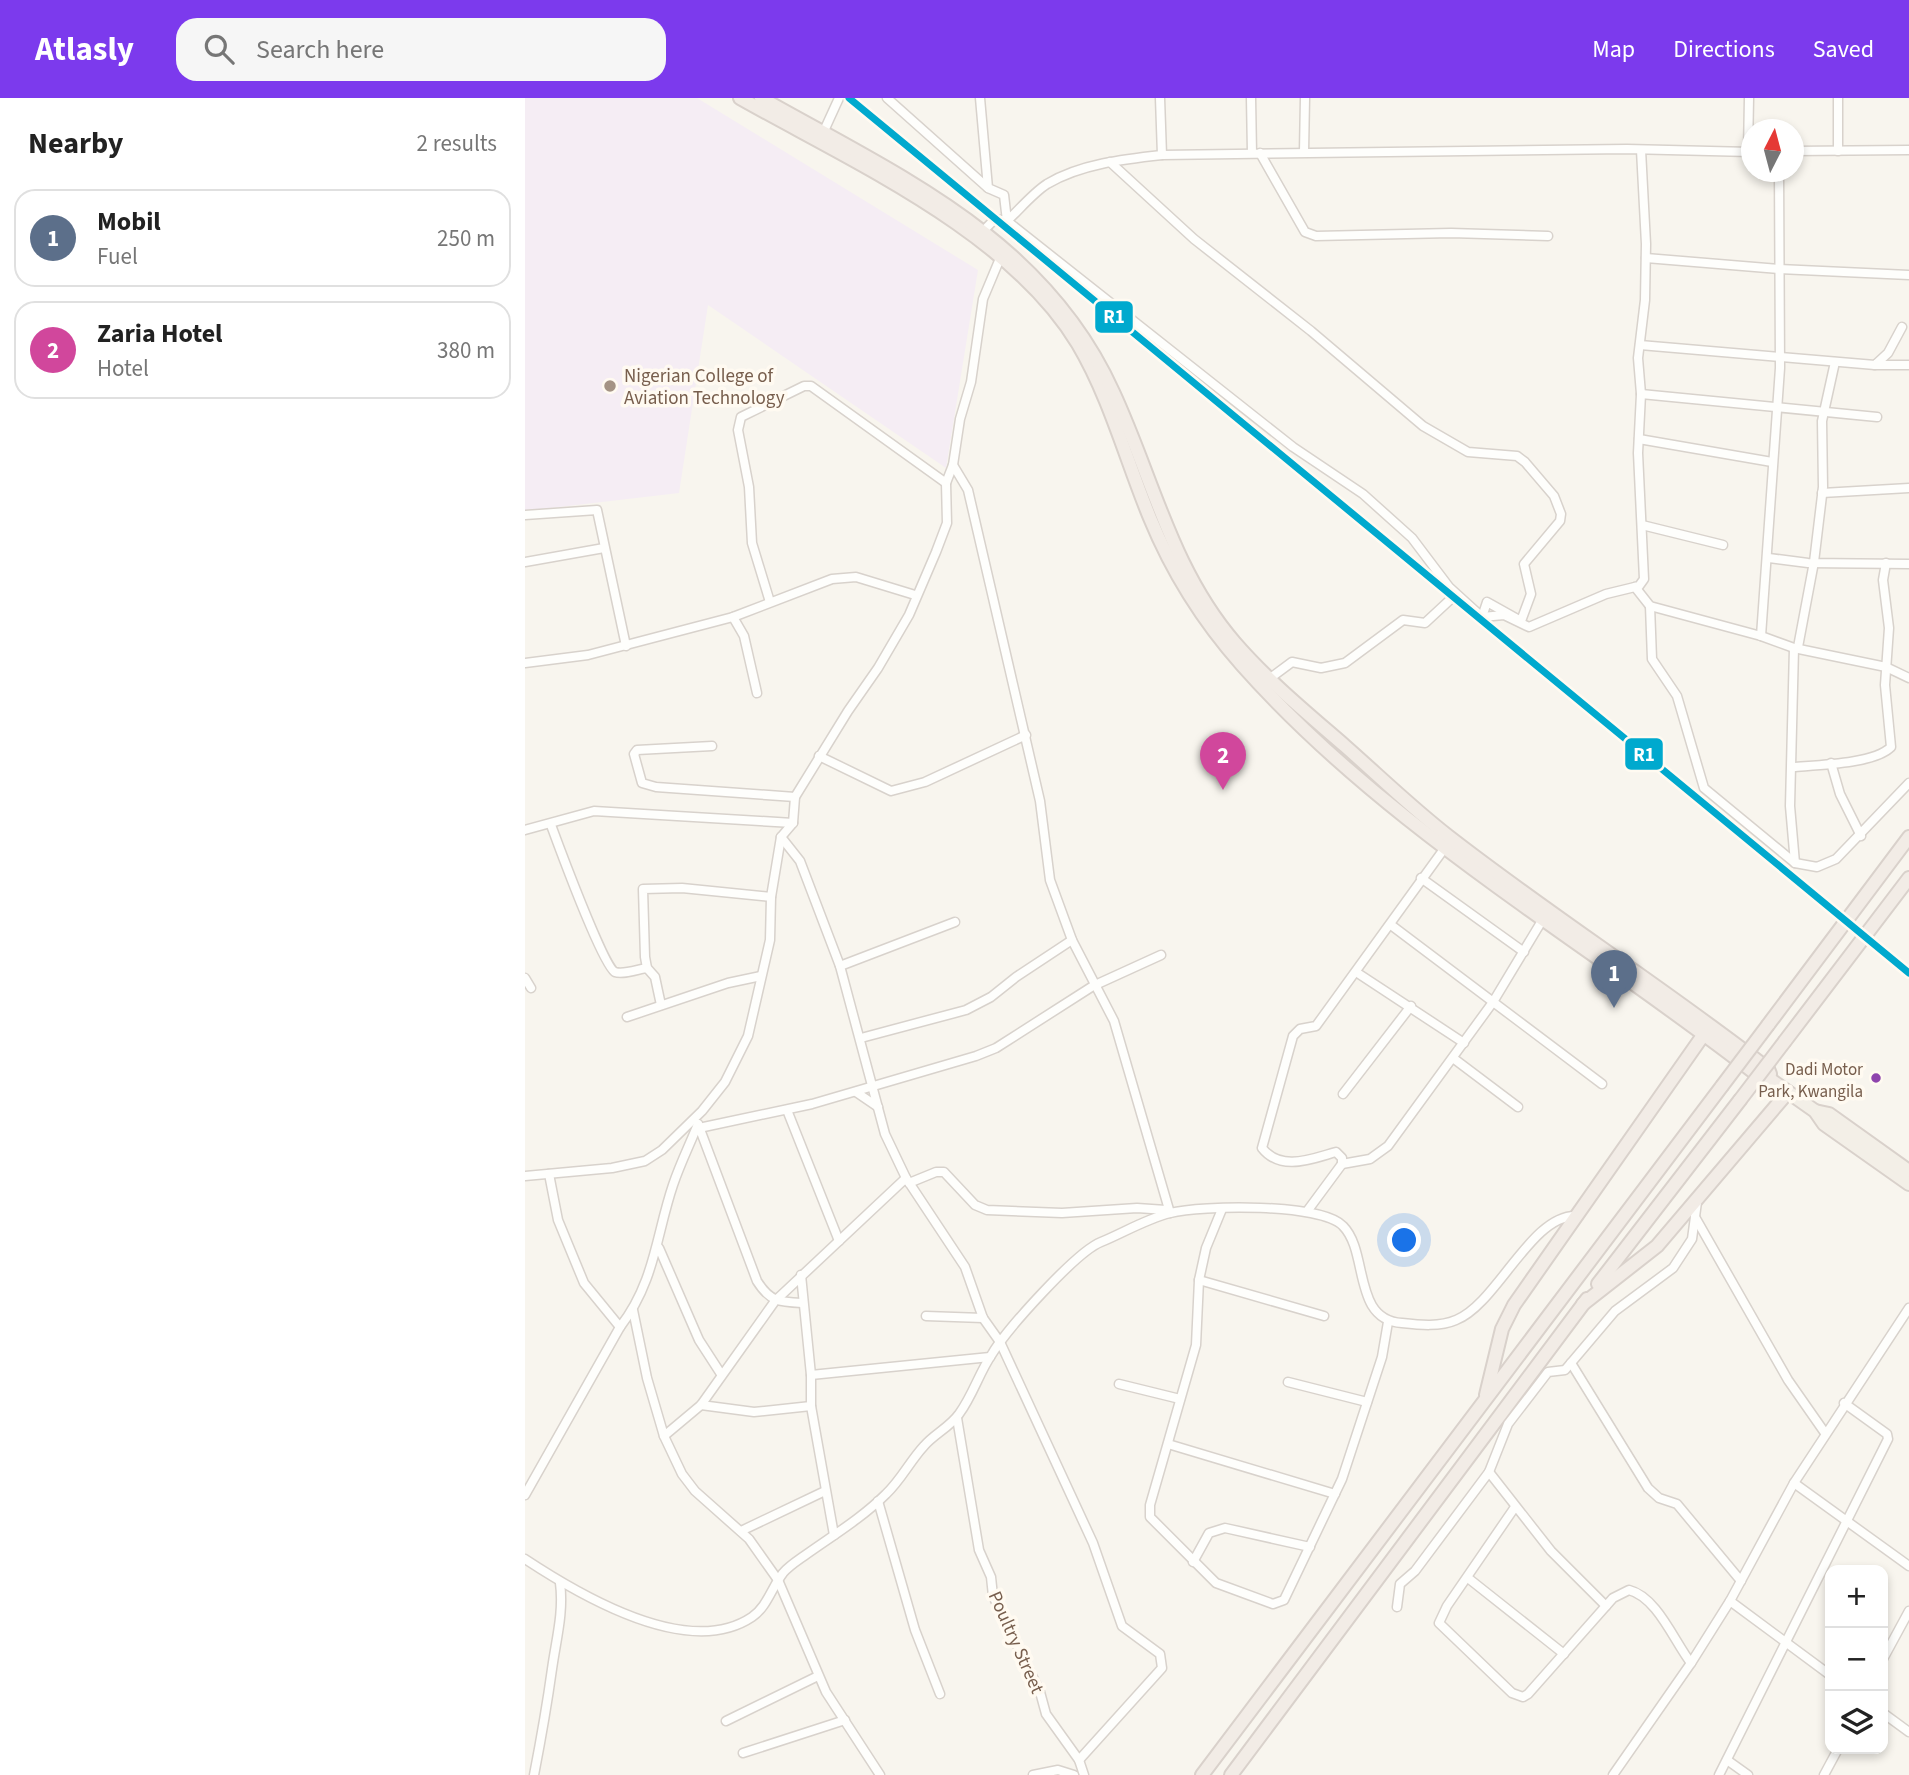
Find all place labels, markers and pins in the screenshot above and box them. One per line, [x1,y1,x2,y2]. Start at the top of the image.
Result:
place label: Nigerian College of Aviation Technology [624,363,785,412]
marker: Nigerian College of Aviation Technology [602,378,618,394]
pin: 2 [1200,732,1246,790]
pin: 1 [1591,950,1637,1008]
place label: Dadi Motor Park, Kwangila [1758,1058,1863,1104]
marker: Dadi Motor Park, Kwangila [1869,1071,1883,1085]

